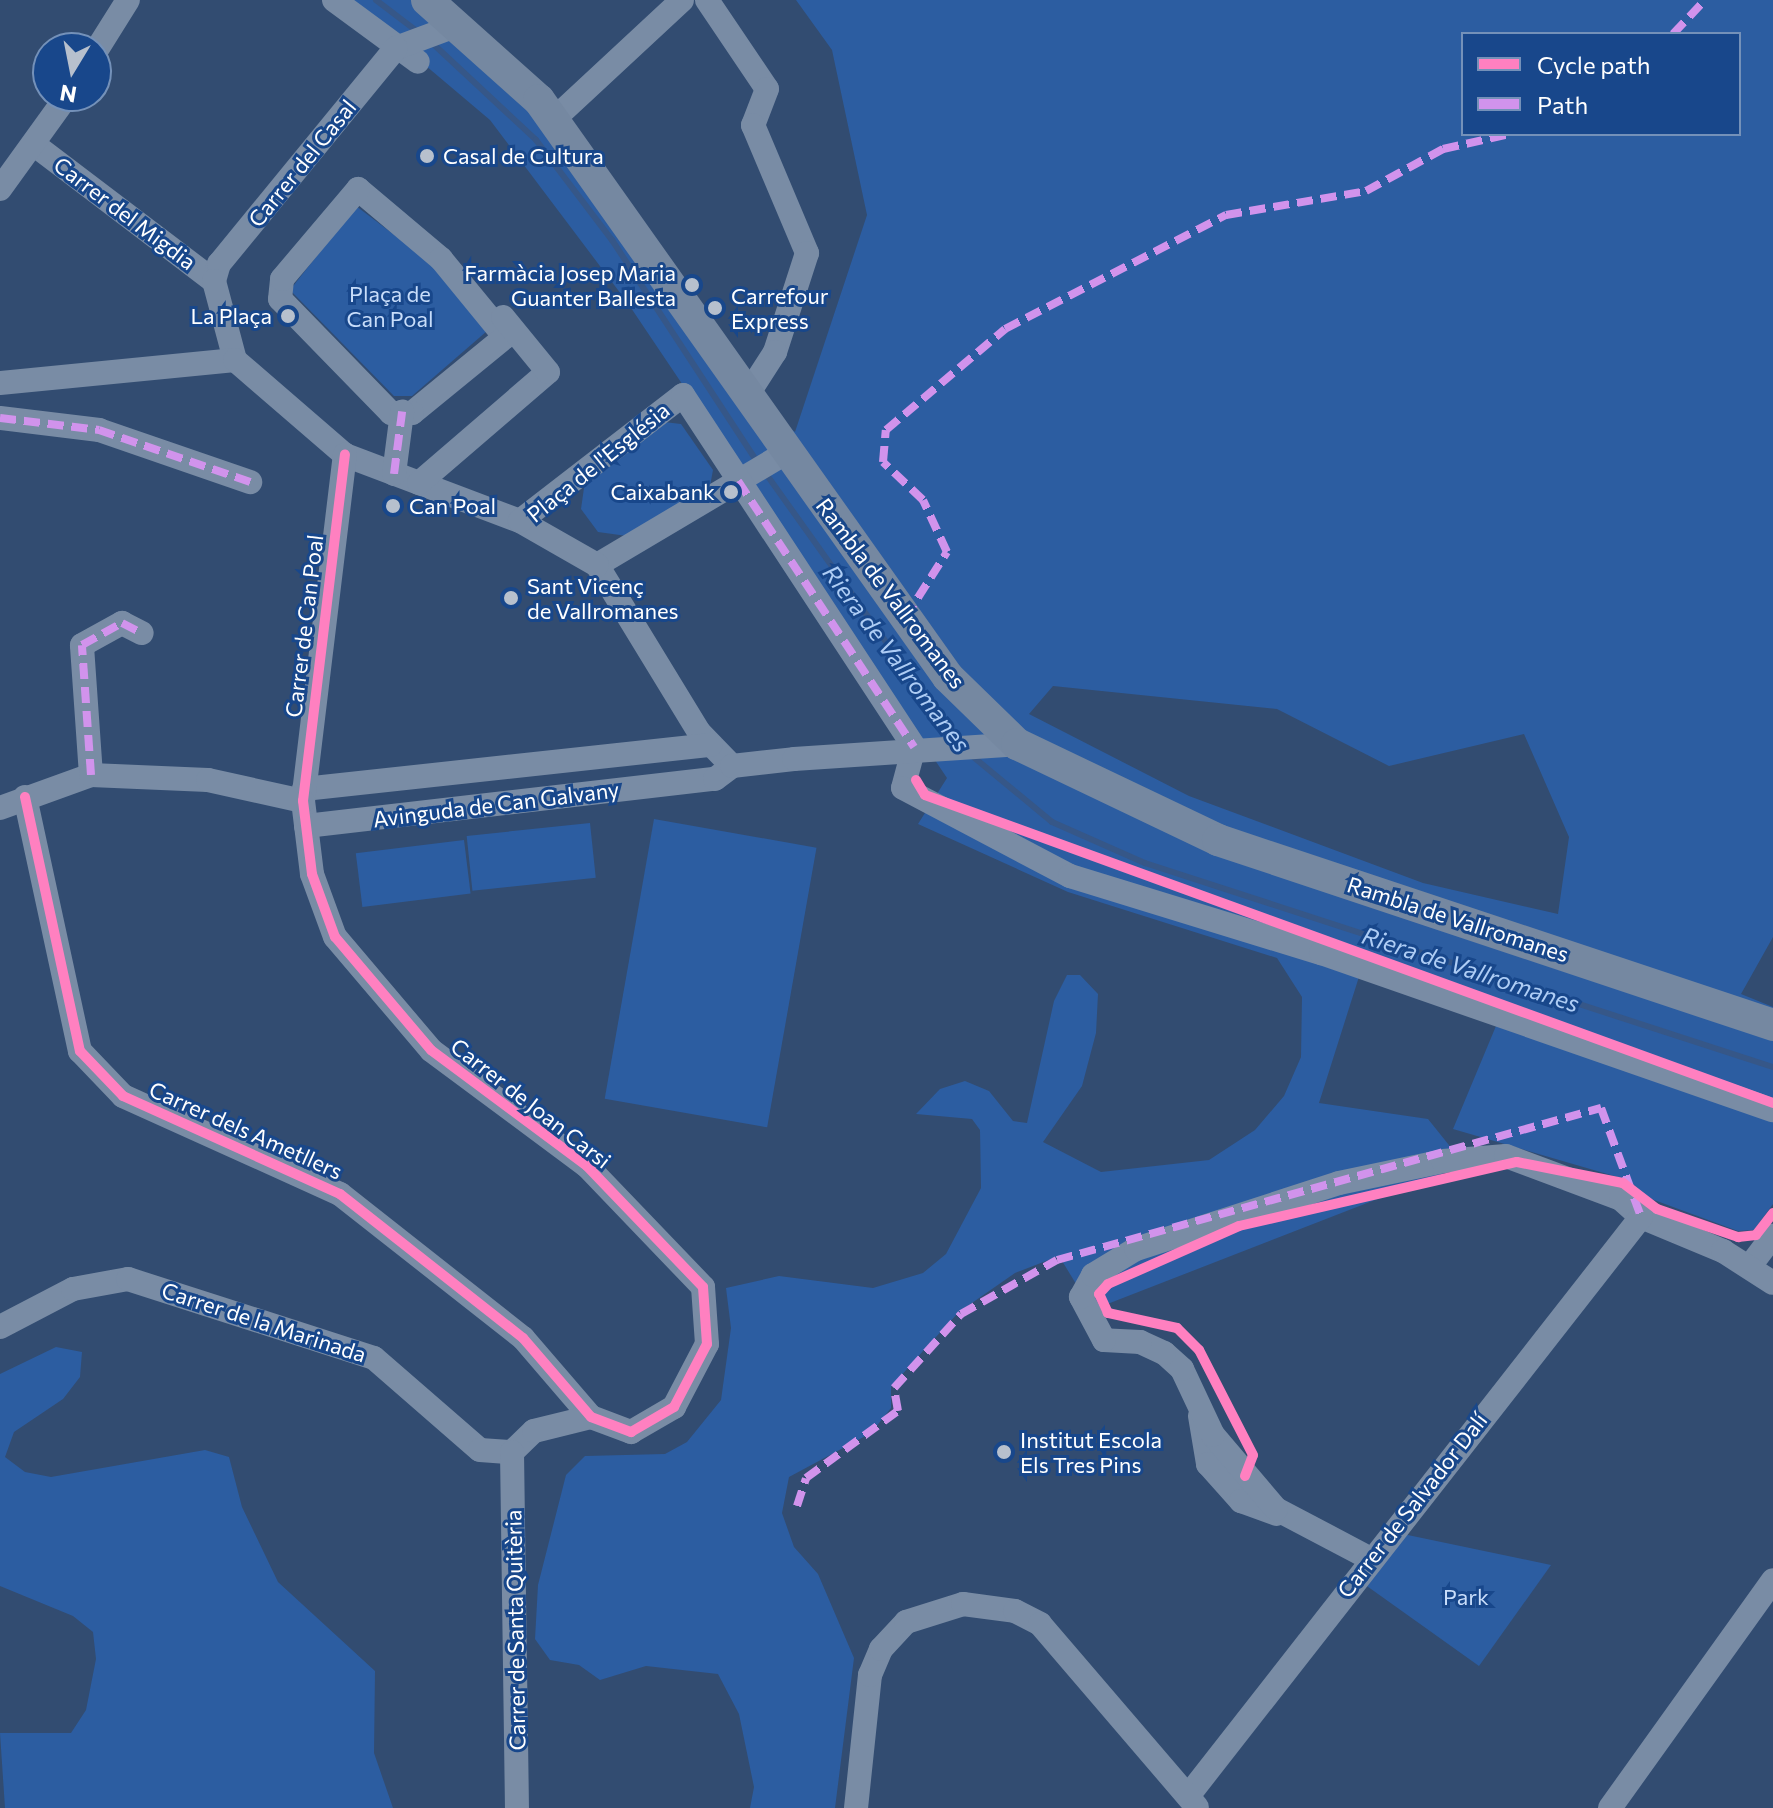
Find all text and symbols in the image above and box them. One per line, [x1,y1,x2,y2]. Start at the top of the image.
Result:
north arrow [32,32,112,112]
legend [1461,32,1741,136]
text: Cycle path [1537,50,1651,79]
text: N [58,79,79,109]
text: Path [1537,90,1588,119]
street label: Carrer del Casal [243,94,361,232]
place label: Casal de Cultura [443,143,604,169]
marker: Casal de Cultura [418,147,436,165]
street label: Carrer del Migdia [49,151,201,275]
place label: Farmàcia Josep Maria Guanter Ballesta [464,259,676,310]
marker: Farmàcia Josep Maria Guanter Ballesta [683,276,701,294]
park label: Plaça de Can Poal [346,280,434,332]
place label: Carrefour Express [731,282,829,334]
marker: Carrefour Express [706,299,724,317]
place label: La Plaça [190,303,272,329]
marker: La Plaça [279,307,297,325]
street label: Plaça de l'Església [522,397,674,527]
place label: Caixabank [611,479,715,505]
marker: Caixabank [722,483,740,501]
place label: Can Poal [409,493,496,519]
street label: Rambla de Vallromanes [811,493,971,693]
marker: Can Poal [384,497,402,515]
street label: Carrer de Can Poal [280,533,328,719]
water label: Riera de Vallromanes [817,559,977,757]
place label: Sant Vicenç de Vallromanes [527,572,679,624]
marker: Sant Vicenç de Vallromanes [502,589,520,607]
street label: Avinguda de Can Galvany [371,776,621,832]
street label: Rambla de Vallromanes [1344,871,1572,967]
water label: Riera de Vallromanes [1359,920,1583,1018]
street label: Carrer de Joan Carsi [446,1032,616,1174]
street label: Carrer dels Ametllers [145,1076,347,1184]
street label: Carrer de la Marinada [158,1276,370,1368]
street label: Carrer de Salvador Dalí [1332,1407,1492,1603]
place label: Institut Escola Els Tres Pins [1020,1426,1162,1478]
marker: Institut Escola Els Tres Pins [995,1443,1013,1461]
street label: Carrer de Santa Quitèria [500,1509,530,1751]
park label: Park [1443,1584,1489,1610]

